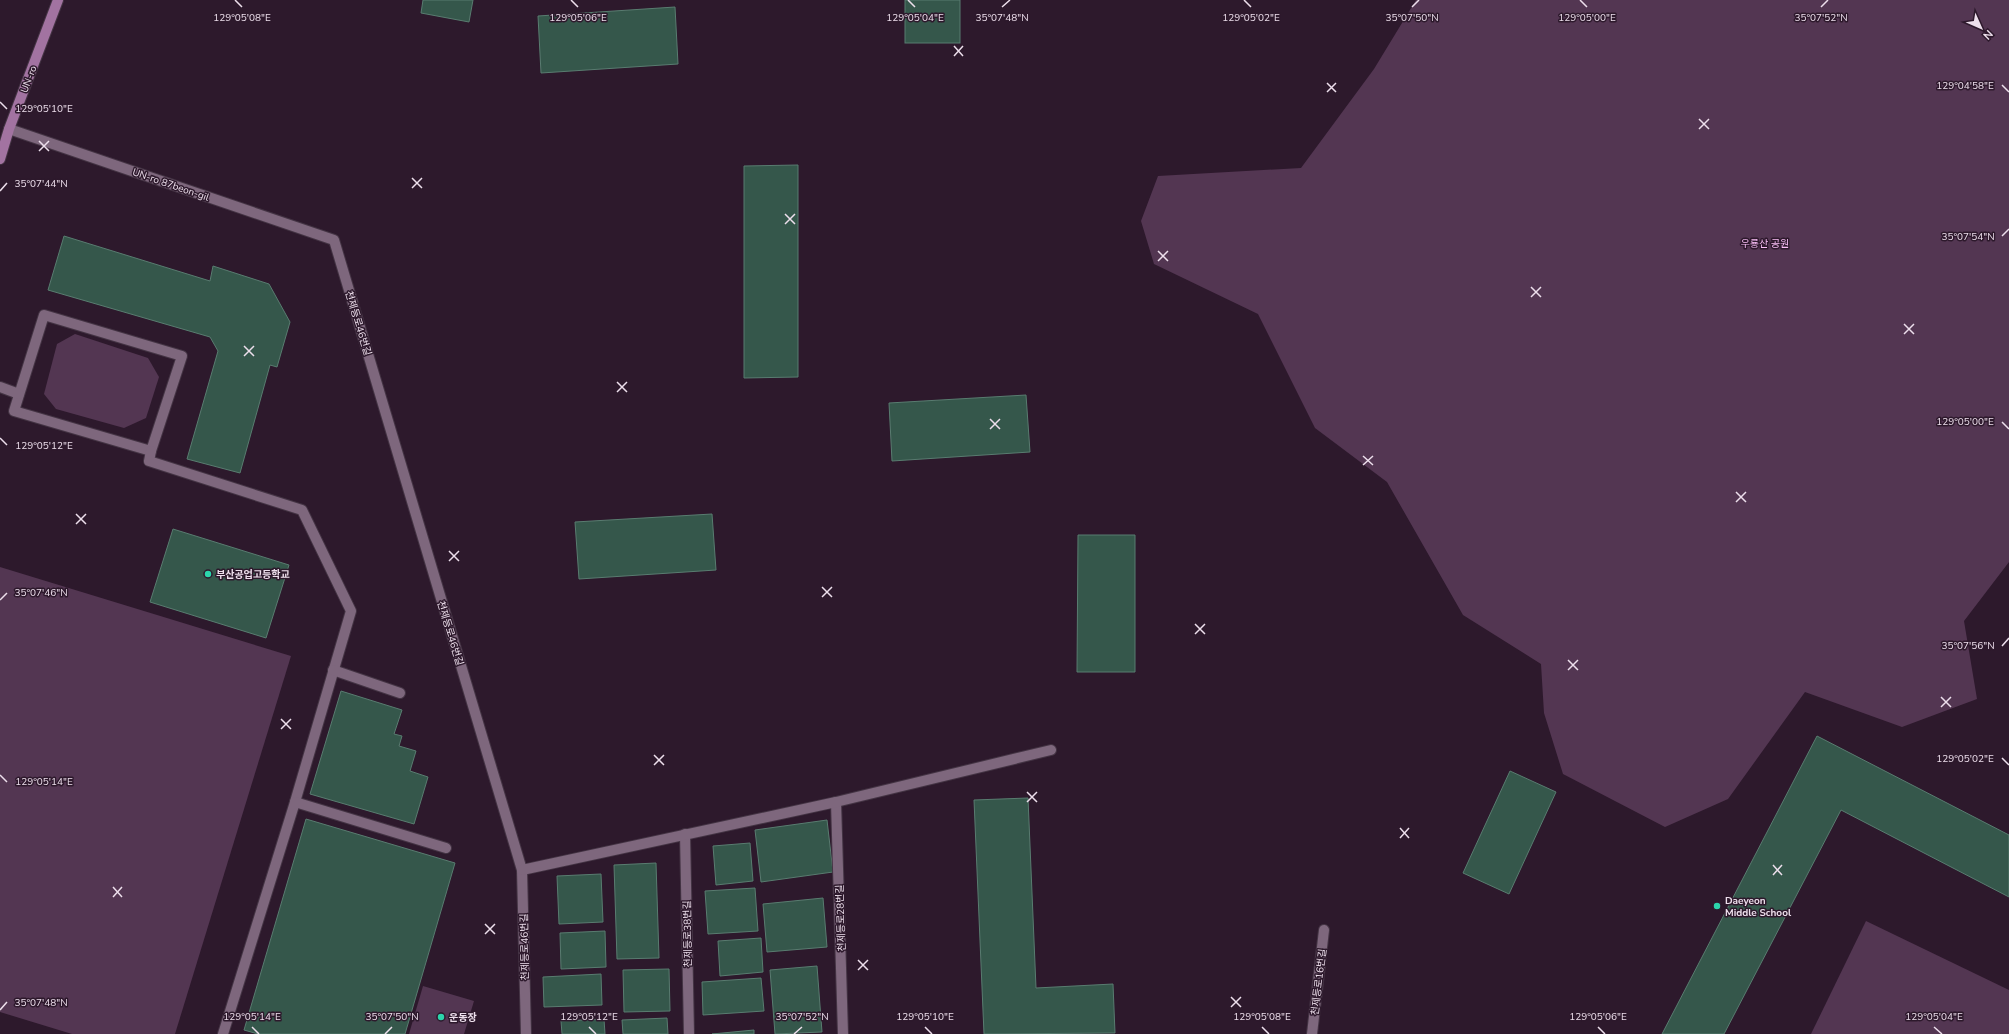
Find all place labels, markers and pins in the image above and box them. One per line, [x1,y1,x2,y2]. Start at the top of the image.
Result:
place label: 부산공업고등학교 [216,568,290,582]
marker: 부산공업고등학교 [203,569,213,579]
place label: Daeyeon Middle School [1725,894,1792,920]
marker: Daeyeon Middle School [1712,901,1722,911]
place label: 운동장 [449,1011,477,1025]
marker: 운동장 [436,1012,446,1022]

